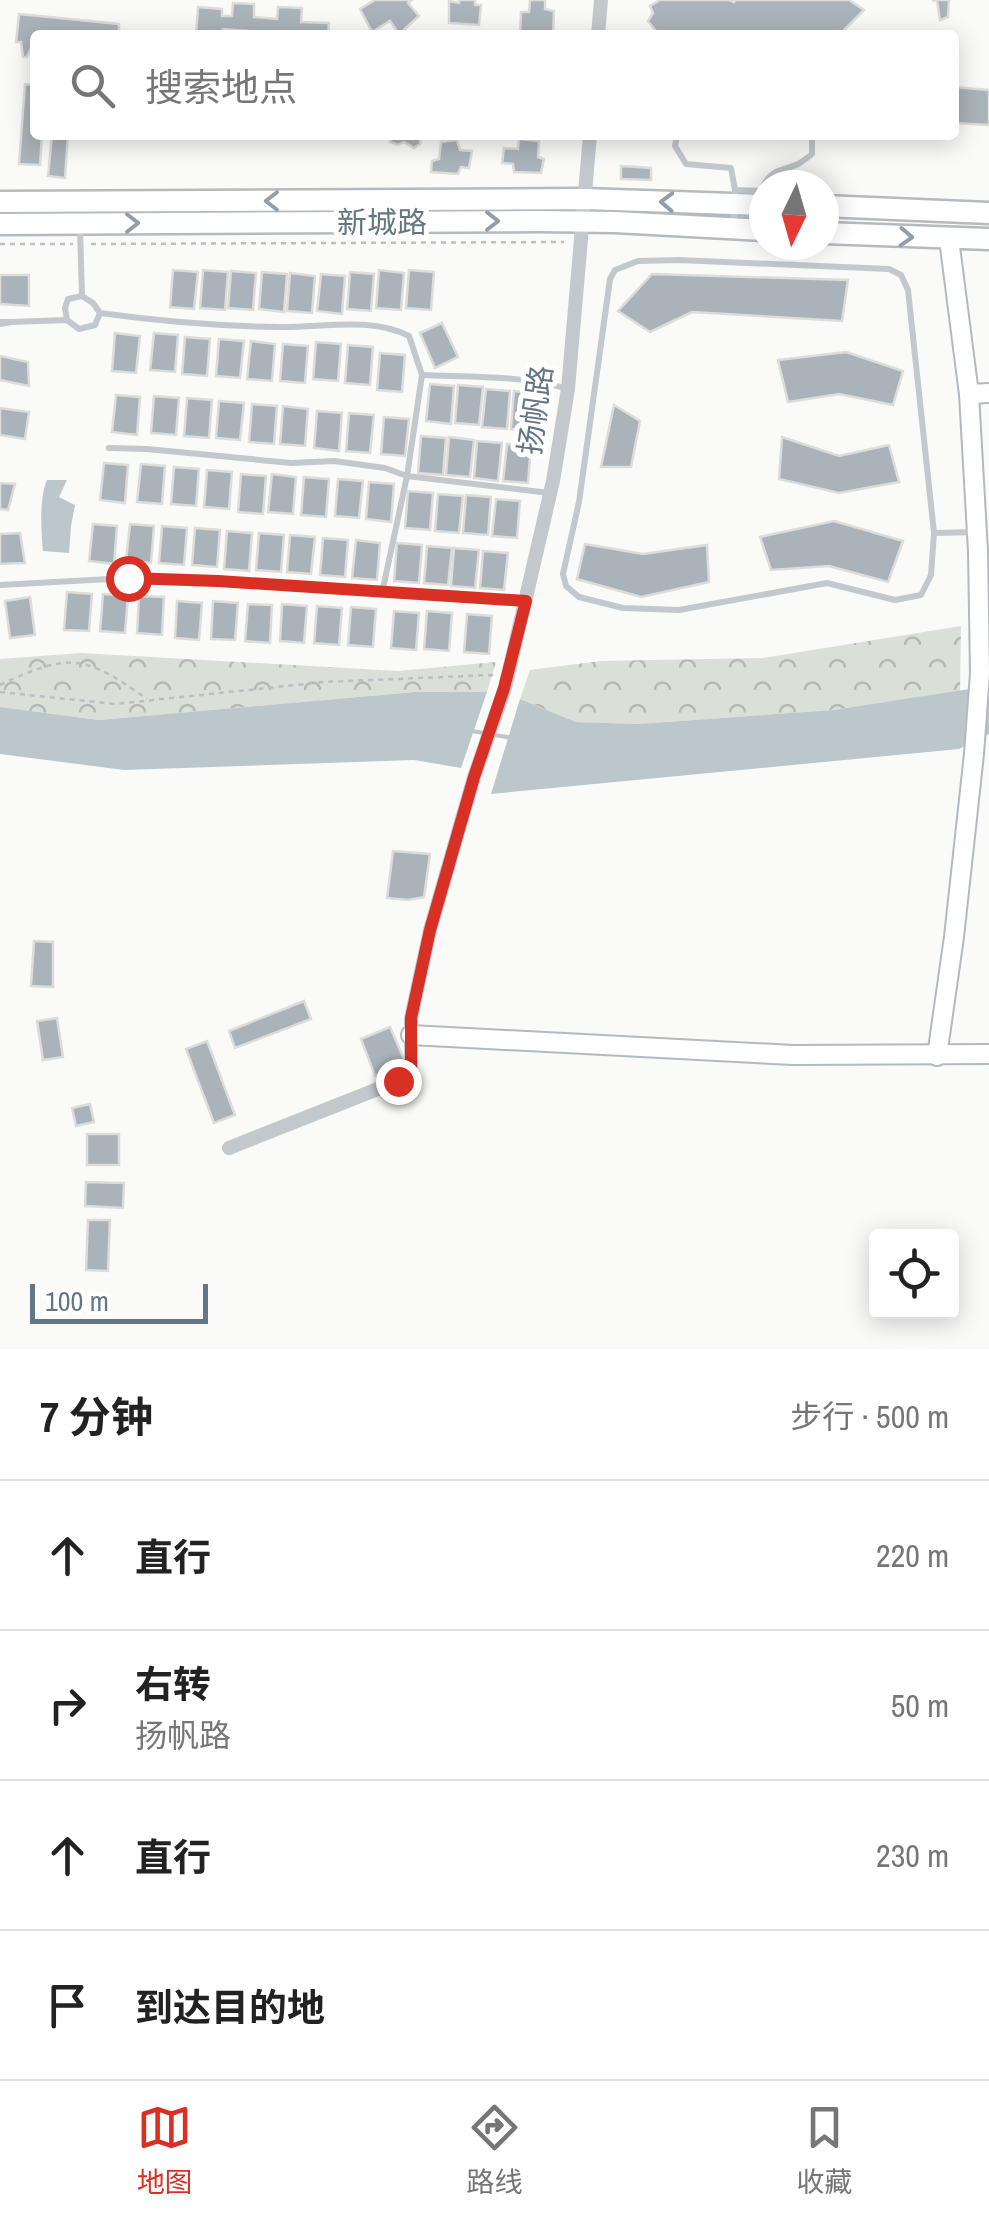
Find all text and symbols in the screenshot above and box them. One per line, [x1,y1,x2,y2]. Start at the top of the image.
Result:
search box [30,30,959,140]
icon: search [65,58,120,113]
text: 搜索地点 [145,62,297,113]
north arrow [749,170,839,260]
one-way arrow [263,190,278,212]
one-way arrow [658,191,674,213]
street label: 新城路 [337,202,427,242]
one-way arrow [486,210,501,232]
one-way arrow [126,212,141,234]
one-way arrow [899,226,915,247]
street label: 扬帆路 [509,363,561,457]
route start [106,556,152,602]
route end [376,1059,422,1105]
map controls [869,1229,959,1319]
button: locate [869,1229,959,1319]
scale bar [30,1279,208,1324]
text: 100 m [45,1282,109,1320]
text: 7 分钟 [40,1389,153,1445]
text: 步行 · 500 m [790,1395,949,1438]
icon: ahead [40,1528,95,1583]
text: 直行 [135,1532,211,1583]
text: 220 m [876,1534,949,1577]
text: 右转 [135,1659,211,1710]
icon: right [40,1678,95,1733]
text: 50 m [891,1684,949,1727]
text: 扬帆路 [135,1714,231,1757]
icon: ahead [40,1828,95,1883]
text: 直行 [135,1832,211,1883]
text: 230 m [876,1834,949,1877]
icon: arrive [40,1978,95,2033]
text: 到达目的地 [135,1982,325,2033]
tab: 地图 [137,2100,193,2201]
tab: 路线 [466,2100,522,2201]
tab: 收藏 [796,2100,852,2201]

